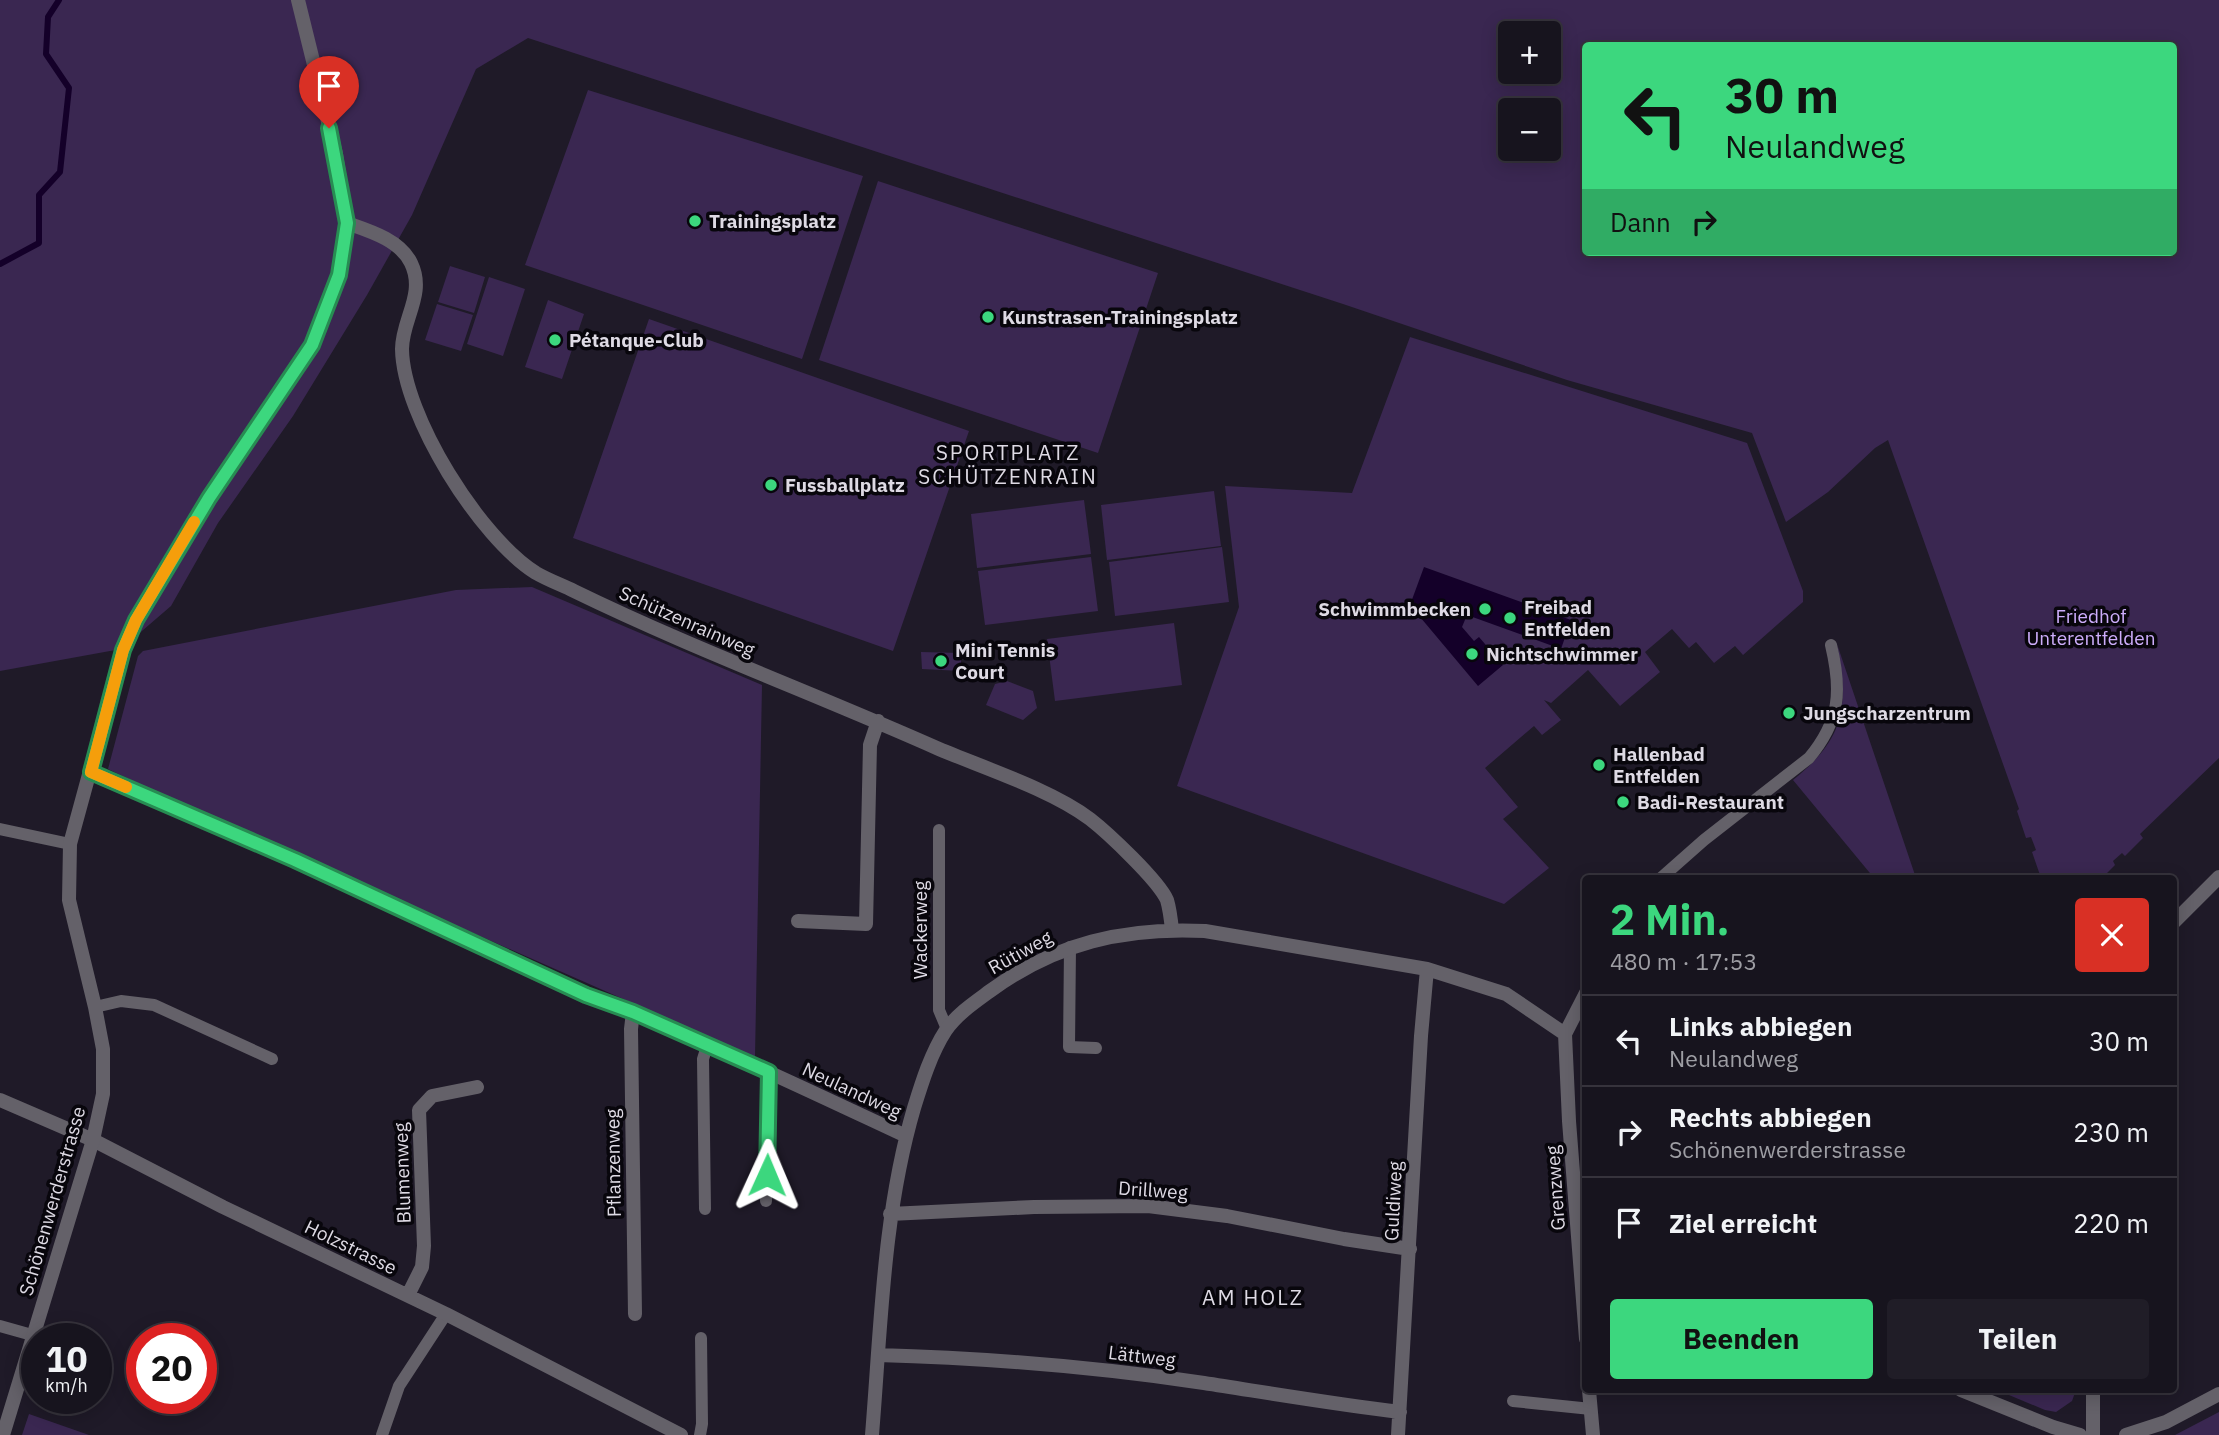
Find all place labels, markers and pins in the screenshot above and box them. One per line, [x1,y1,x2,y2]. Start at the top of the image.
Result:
pin [299,56,359,128]
place label: Trainingsplatz [709,209,836,233]
marker: Trainingsplatz [687,213,703,229]
place label: Kunstrasen-Trainingsplatz [1002,305,1238,329]
marker: Kunstrasen-Trainingsplatz [980,309,996,325]
place label: Pétanque-Club [569,328,704,352]
marker: Pétanque-Club [547,332,563,348]
place label: Fussballplatz [785,473,905,497]
marker: Fussballplatz [763,477,779,493]
place label: Freibad Entfelden [1524,595,1611,641]
place label: Schwimmbecken [1318,597,1471,621]
marker: Schwimmbecken [1477,601,1493,617]
marker: Freibad Entfelden [1502,610,1518,626]
place label: Mini Tennis Court [955,638,1055,684]
place label: Nichtschwimmer [1486,642,1638,666]
marker: Nichtschwimmer [1464,646,1480,662]
marker: Mini Tennis Court [933,653,949,669]
place label: Jungscharzentrum [1803,701,1971,725]
marker: Jungscharzentrum [1781,705,1797,721]
place label: Hallenbad Entfelden [1613,742,1705,788]
marker: Hallenbad Entfelden [1591,757,1607,773]
place label: Badi-Restaurant [1637,790,1784,814]
marker: Badi-Restaurant [1615,794,1631,810]

